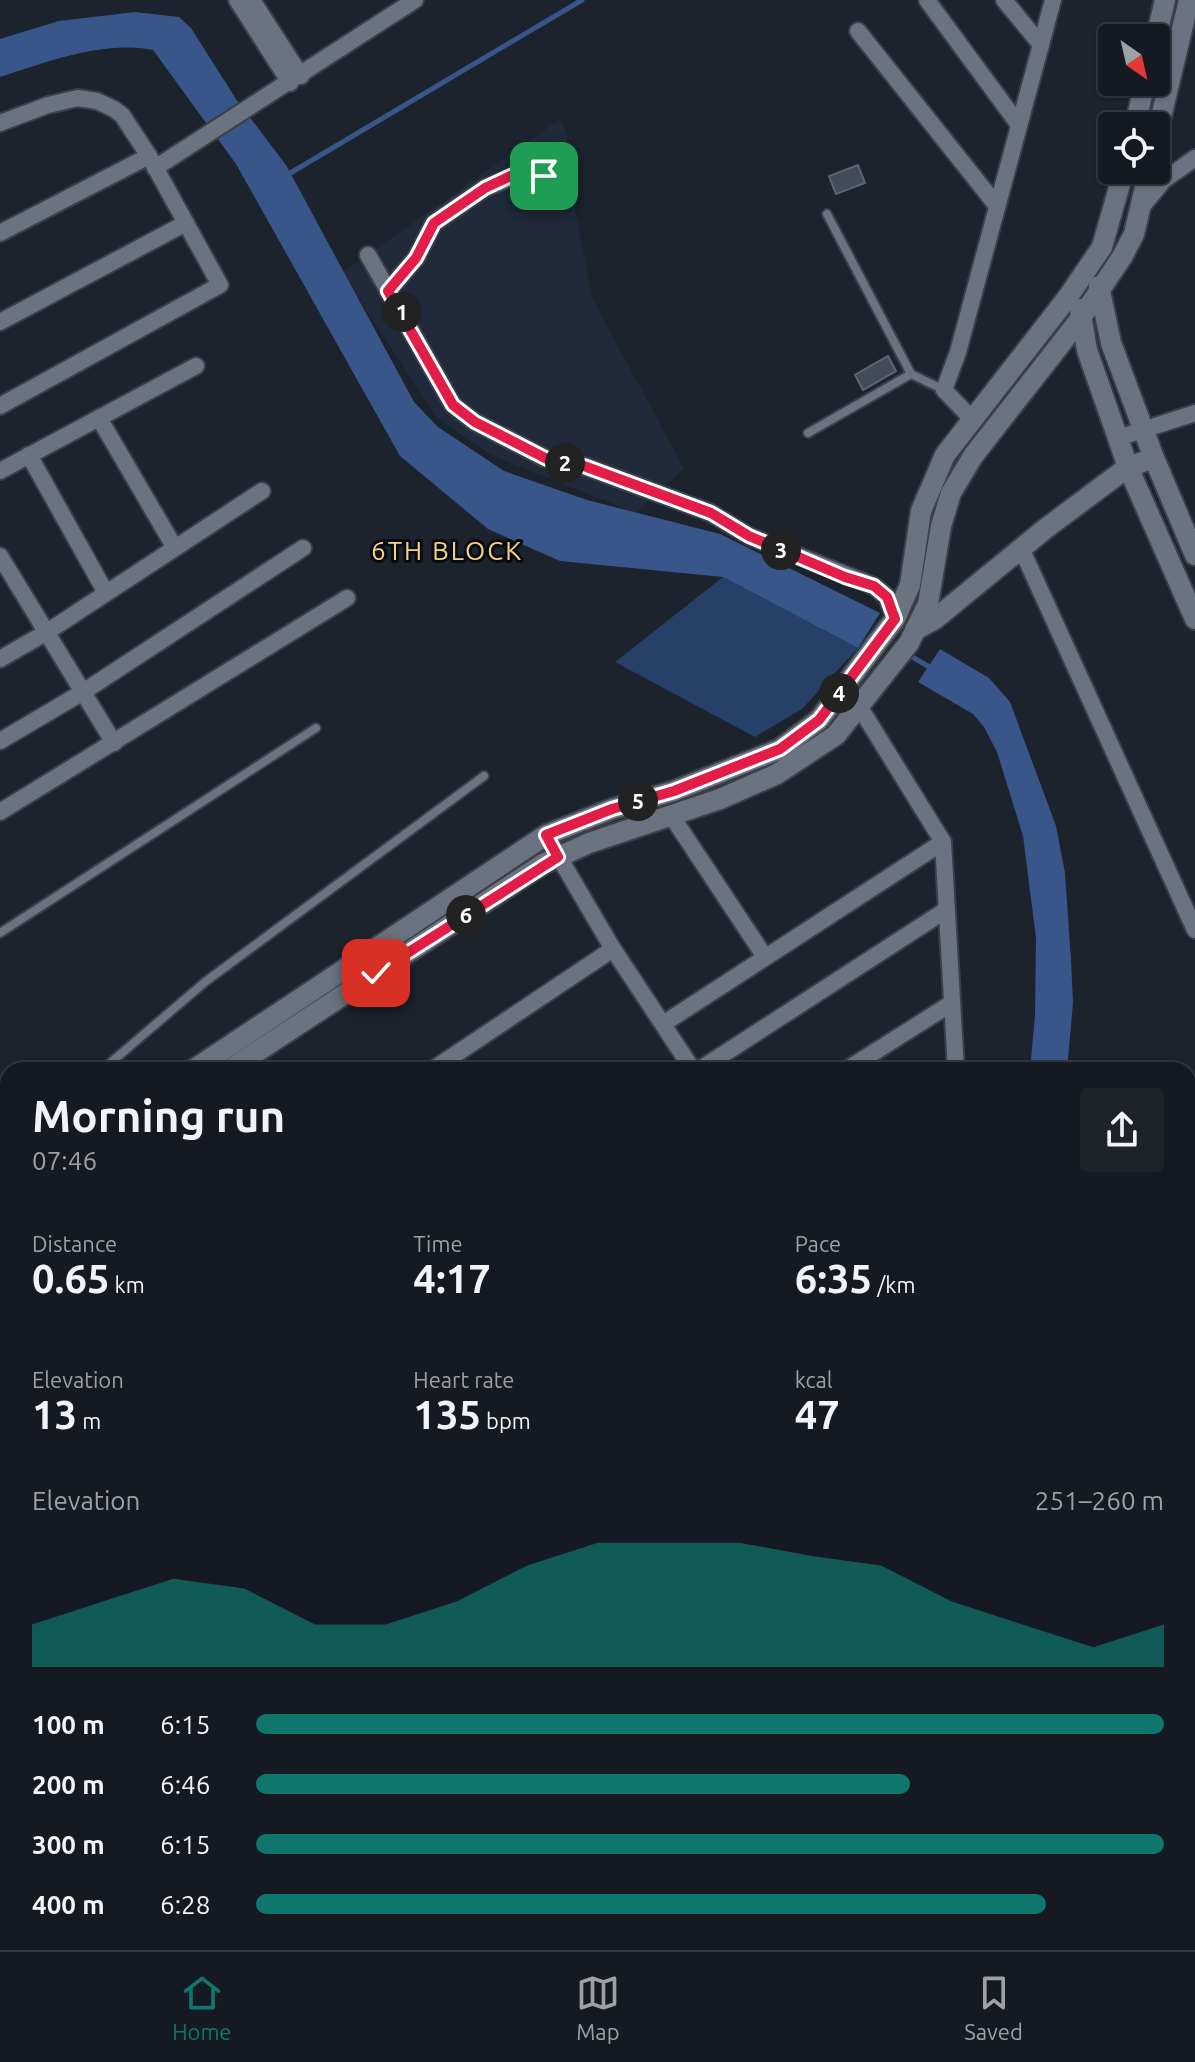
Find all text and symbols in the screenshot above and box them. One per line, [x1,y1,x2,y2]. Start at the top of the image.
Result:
north arrow [1098,24,1170,96]
map controls [1098,24,1170,184]
button: locate [1098,112,1170,184]
pin [510,142,578,210]
icon: arrive [522,154,566,198]
pin: 1 [382,292,422,332]
text: 1 [396,299,408,324]
pin: 2 [545,443,585,483]
text: 2 [559,450,571,475]
pin: 3 [761,530,801,570]
district label: 6TH BLOCK [371,536,523,565]
text: 3 [775,537,787,562]
pin: 4 [819,673,859,713]
text: 4 [833,680,845,705]
pin: 5 [618,781,658,821]
text: 5 [632,788,644,813]
pin: 6 [446,895,486,935]
text: 6 [460,902,472,927]
pin [342,939,410,1007]
icon: check [354,951,398,995]
button: share [1080,1088,1164,1172]
text: Morning run [32,1091,285,1140]
text: 07:46 [32,1146,97,1175]
text: Distance [32,1231,117,1256]
text: Time [413,1231,463,1256]
text: Pace [795,1231,841,1256]
text: 0.65 [32,1256,110,1301]
text: 4:17 [413,1256,491,1301]
text: 6:35 [795,1256,872,1301]
text: km [110,1272,145,1297]
text: /km [872,1272,915,1297]
text: Elevation [32,1367,124,1392]
text: Heart rate [413,1367,515,1392]
text: kcal [795,1367,833,1392]
text: 13 [32,1392,77,1437]
text: 135 [413,1392,481,1437]
text: 47 [795,1392,840,1437]
text: m [77,1408,101,1433]
text: bpm [481,1408,531,1433]
text: Elevation [32,1486,140,1515]
text: 251–260 m [1035,1486,1164,1515]
text: 100 m [32,1710,105,1739]
text: 6:15 [160,1710,210,1739]
text: 200 m [32,1770,105,1799]
text: 6:46 [160,1770,210,1799]
text: 300 m [32,1830,105,1859]
text: 6:15 [160,1830,210,1859]
text: 400 m [32,1890,105,1919]
text: 6:28 [160,1890,210,1919]
tab: Home [172,1971,232,2044]
tab: Map [576,1971,620,2044]
tab: Saved [964,1971,1023,2044]

